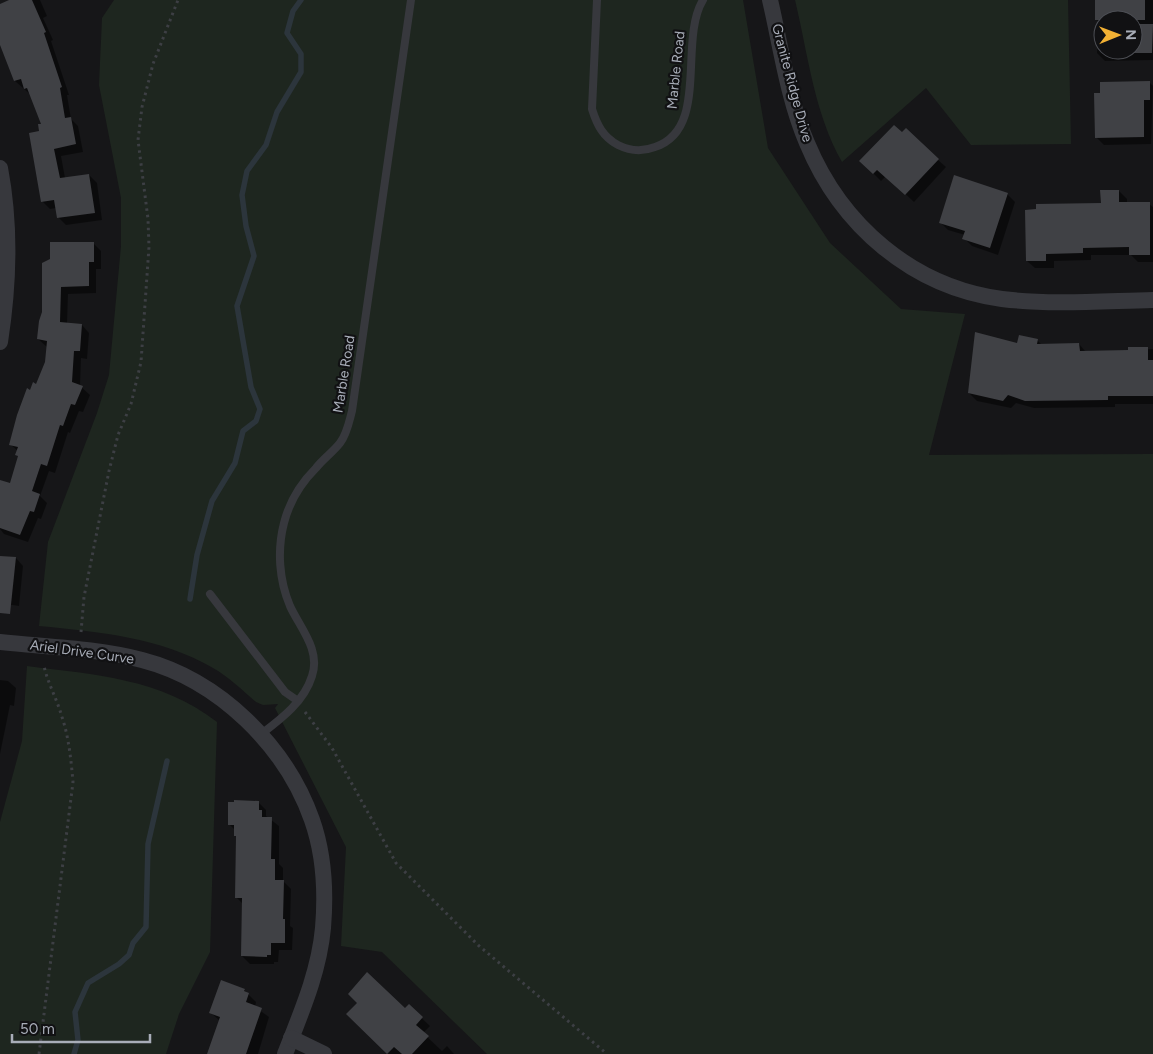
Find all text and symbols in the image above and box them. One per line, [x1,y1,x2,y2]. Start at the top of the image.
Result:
north arrow [1093,10,1143,60]
street label: Granite Ridge Drive [768,22,816,144]
text: N [1122,29,1139,40]
street label: Marble Road [663,30,689,110]
street label: Marble Road [329,334,359,414]
street label: Ariel Drive Curve [29,636,135,668]
scale bar [12,1012,150,1044]
text: 50 m [20,1020,55,1038]

